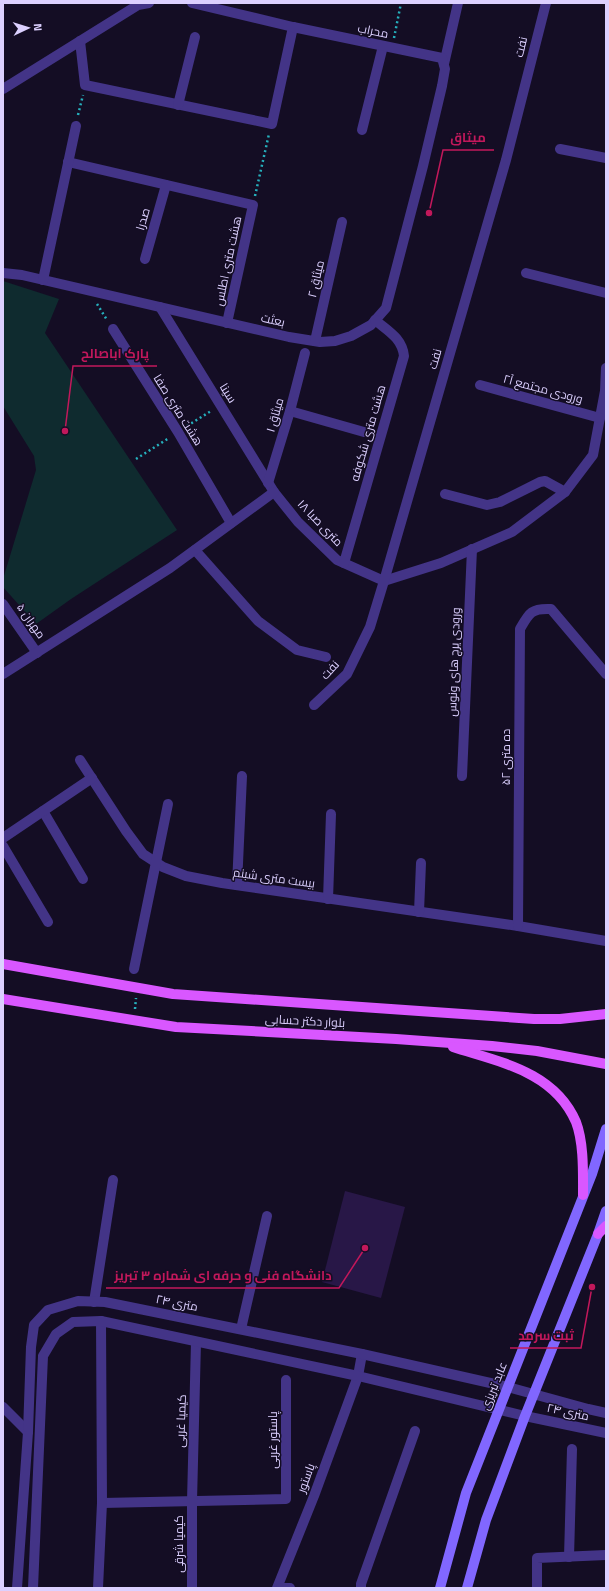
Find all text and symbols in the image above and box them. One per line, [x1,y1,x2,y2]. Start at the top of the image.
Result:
north arrow [8,8,48,48]
street label: محراب [356,18,390,43]
text: N [30,23,46,32]
street label: نفت [509,35,532,59]
callout: میثاق [443,125,494,150]
text: میثاق [450,127,486,147]
street label: صدرا [130,205,155,232]
street label: هشت متری اطلس [209,214,246,308]
street label: میثاق ۲ [302,258,329,299]
street label: بعثت [259,308,287,331]
callout: پارک اباصالح [73,341,157,366]
text: پارک اباصالح [81,343,149,363]
street label: نفت [423,346,447,371]
street label: ورودی مجتمع آ۲ [501,369,585,408]
street label: هشت متری صفا [149,370,208,449]
street label: سینا [215,379,242,407]
street label: هشت متری شکوفه [345,382,390,483]
street label: میثاق ۱ [261,395,288,434]
street label: متری صبا ۱۸ [293,495,348,550]
street label: مهران ۵ [12,599,51,642]
street label: ورودی یرج های ونوس [442,607,465,717]
street label: نفت [316,656,344,684]
street label: ده متری ۵۲ [496,729,515,785]
street label: بیست متری شبنم [232,862,316,893]
street label: بلوار دکتر حسابی [264,1009,346,1032]
callout: دانشگاه فنی و حرفه ای شماره ۳ تبریز [106,1263,339,1288]
text: دانشگاه فنی و حرفه ای شماره ۳ تبریز [113,1265,332,1285]
street label: ۲۴ متری [154,1289,200,1316]
callout: ثبت سرمد [510,1323,581,1348]
text: ثبت سرمد [518,1325,574,1345]
street label: عابد تبریزی [475,1359,512,1413]
street label: کیمیا غربی [170,1394,191,1448]
street label: ۲۴ متری [545,1398,591,1425]
street label: پاستور غربی [263,1410,282,1469]
street label: پاستور [291,1460,320,1496]
street label: کیمیا شرقی [169,1515,188,1573]

